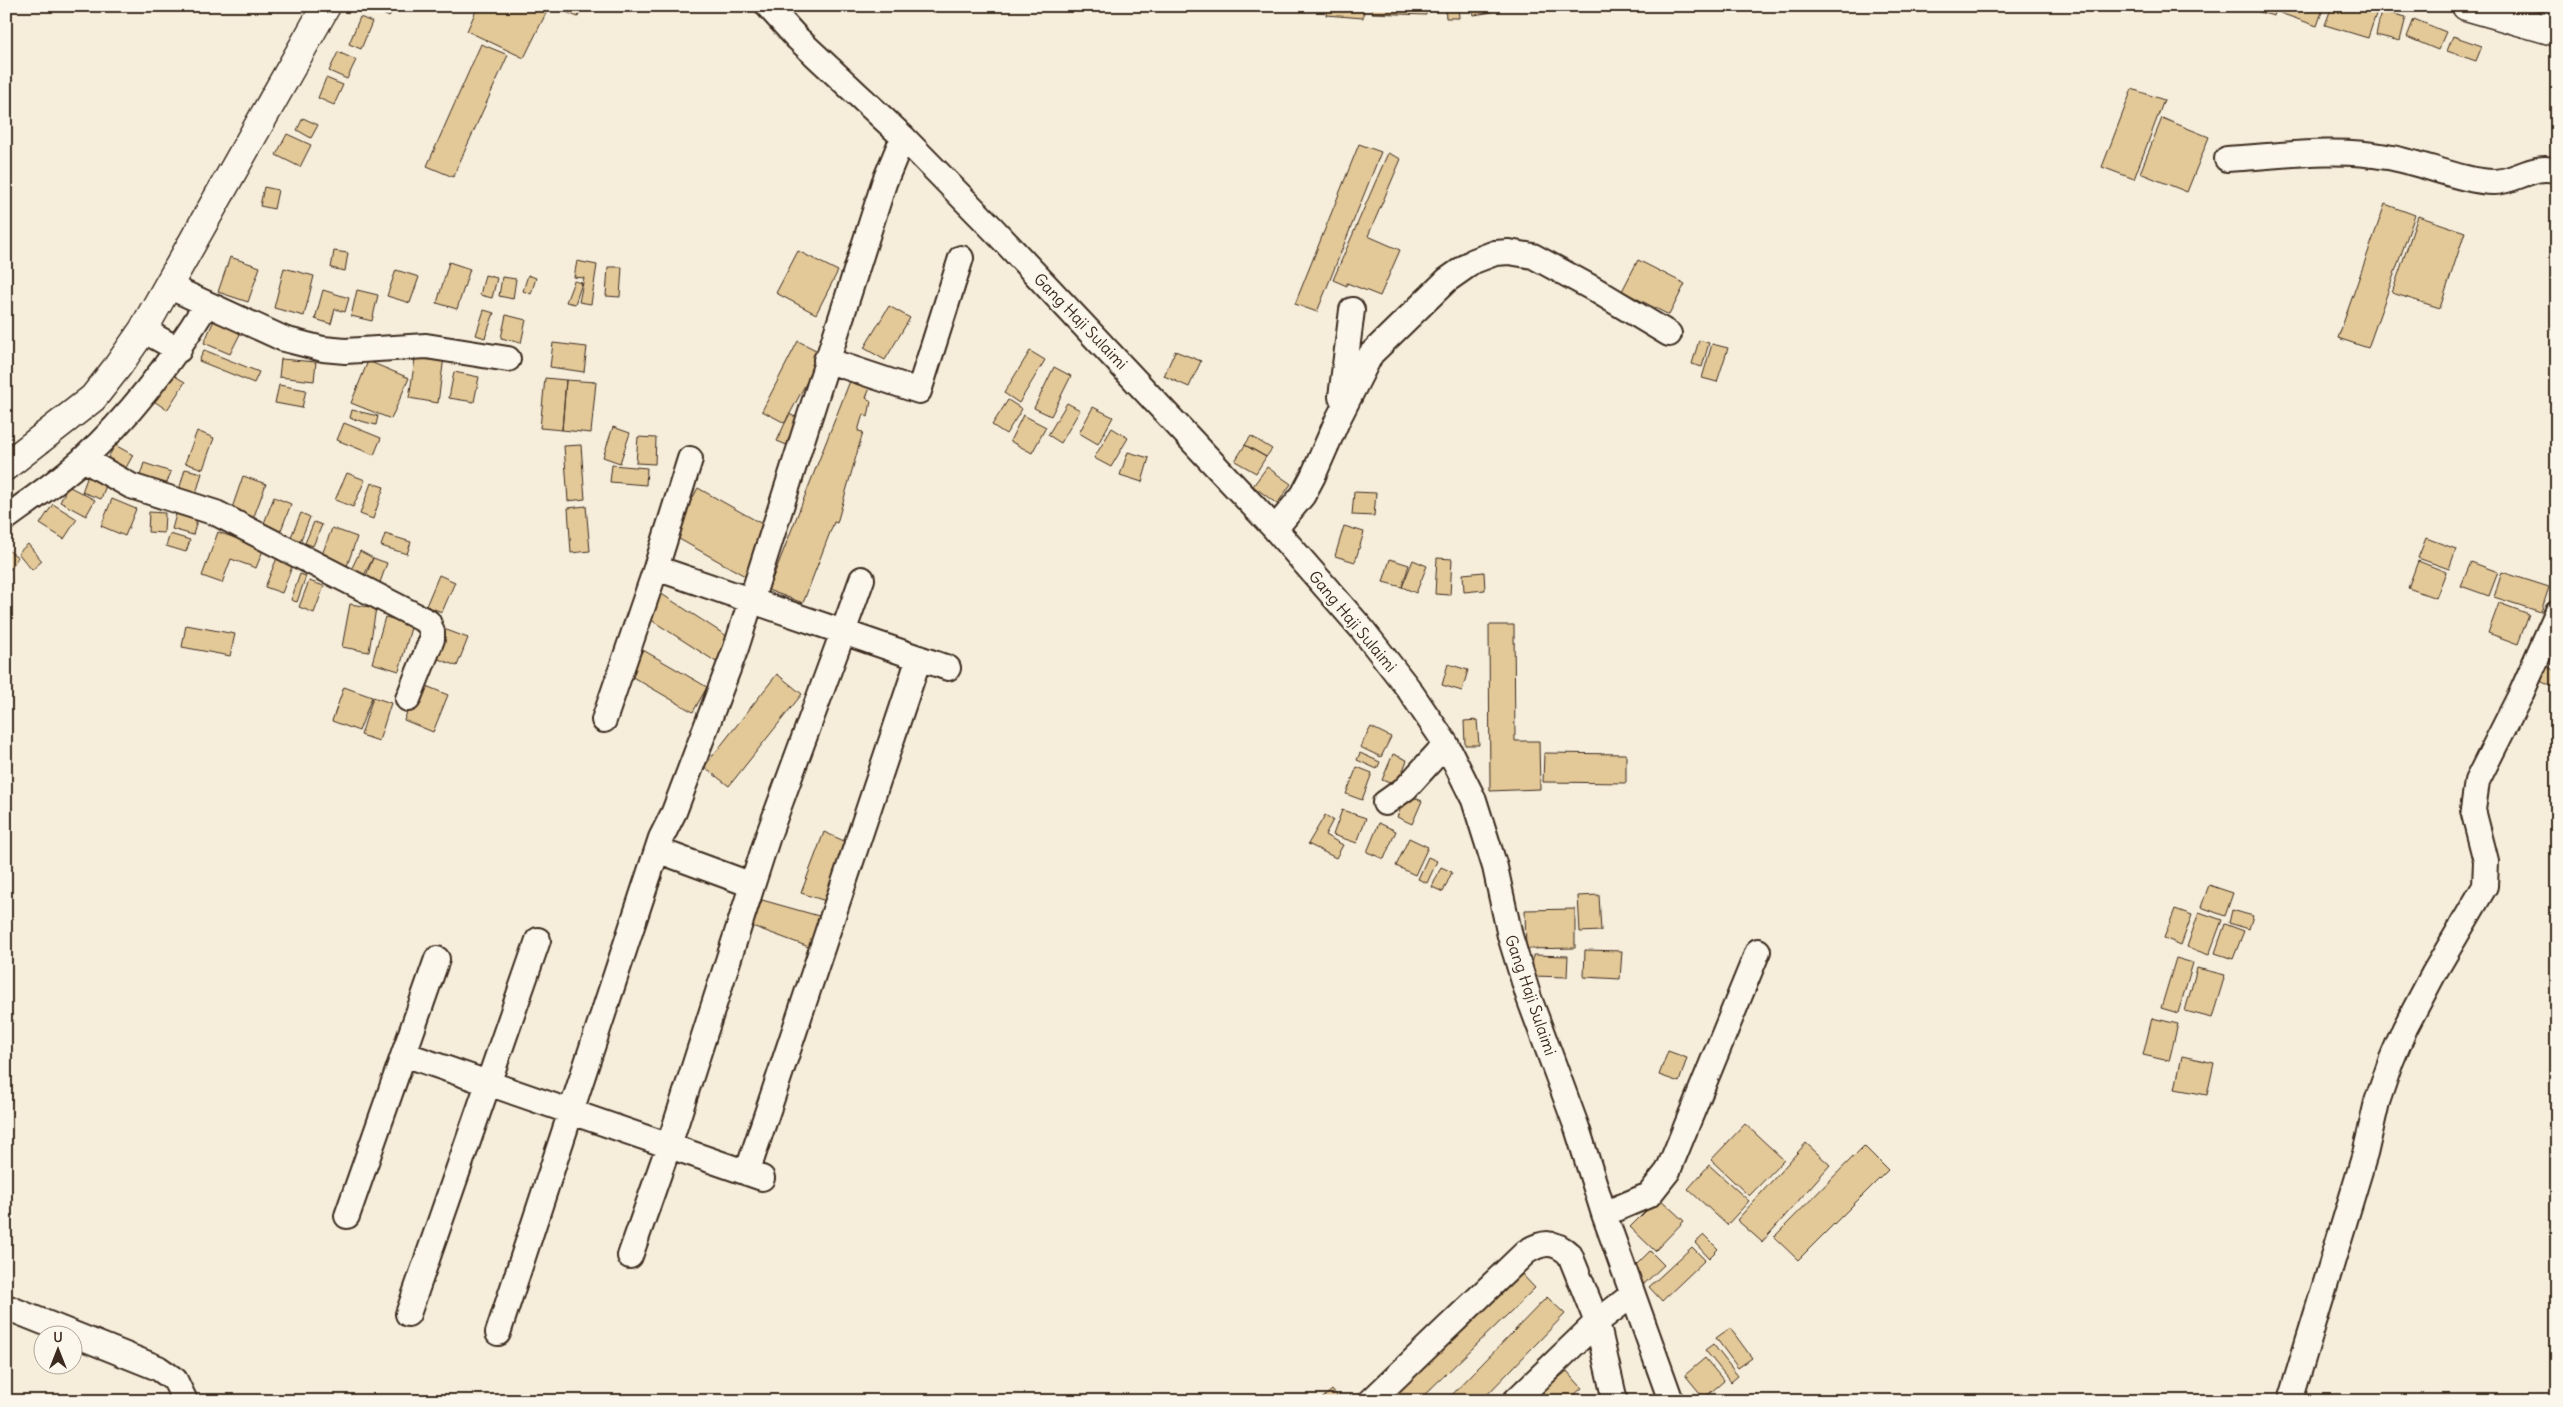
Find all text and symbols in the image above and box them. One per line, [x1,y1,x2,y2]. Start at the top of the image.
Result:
street label: Gang Haji Sulaimi [1030,269,1132,373]
street label: Gang Haji Sulaimi [1305,566,1401,676]
street label: Gang Haji Sulaimi [1501,932,1561,1058]
north arrow [32,1324,82,1374]
text: U [53,1328,63,1346]

